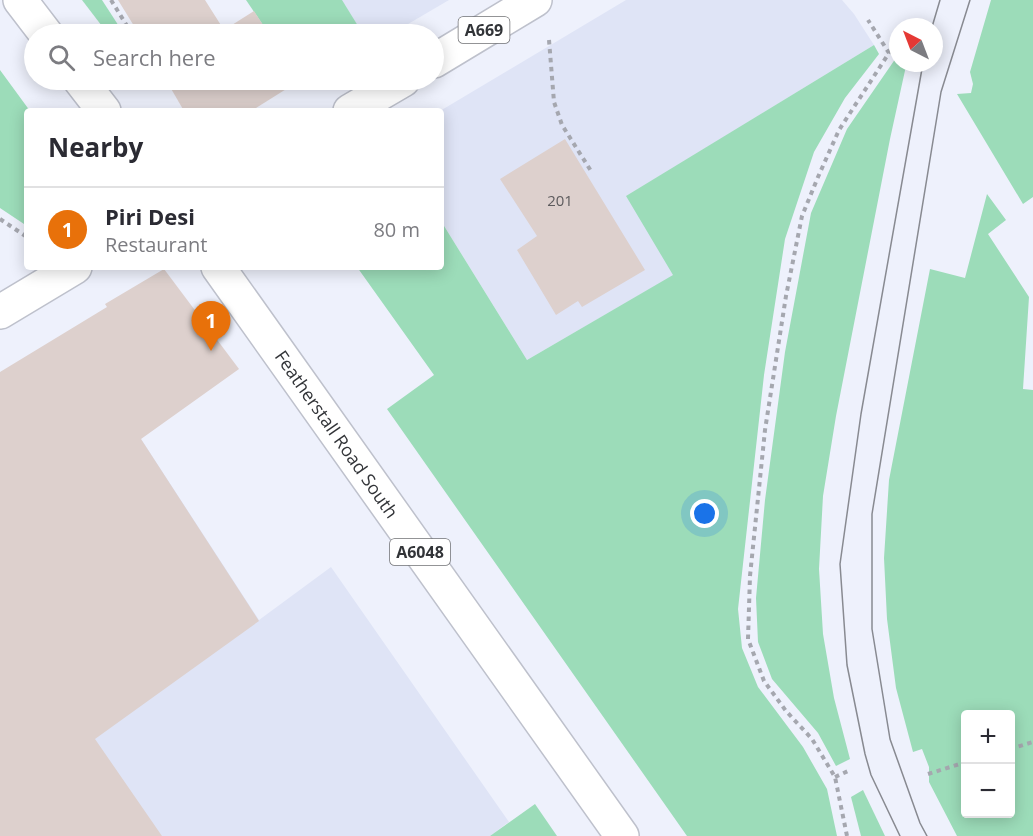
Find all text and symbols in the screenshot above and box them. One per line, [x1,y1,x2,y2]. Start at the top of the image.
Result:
road number: A669 [458,17,510,43]
north arrow [889,18,943,72]
search box [24,24,444,90]
icon: search [45,41,78,74]
text: Search here [93,42,216,72]
text: Nearby [48,129,143,165]
house number: 201 [547,190,573,210]
text: Piri Desi [105,201,195,231]
text: 1 [62,216,73,243]
text: 80 m [373,216,420,243]
text: Restaurant [105,231,207,258]
pin: 1 [192,302,230,351]
street label: Featherstall Road South [270,345,404,523]
your location [690,499,719,528]
road number: A6048 [390,539,450,565]
map controls [961,710,1015,818]
button: + [961,710,1015,764]
button: − [961,764,1015,818]

